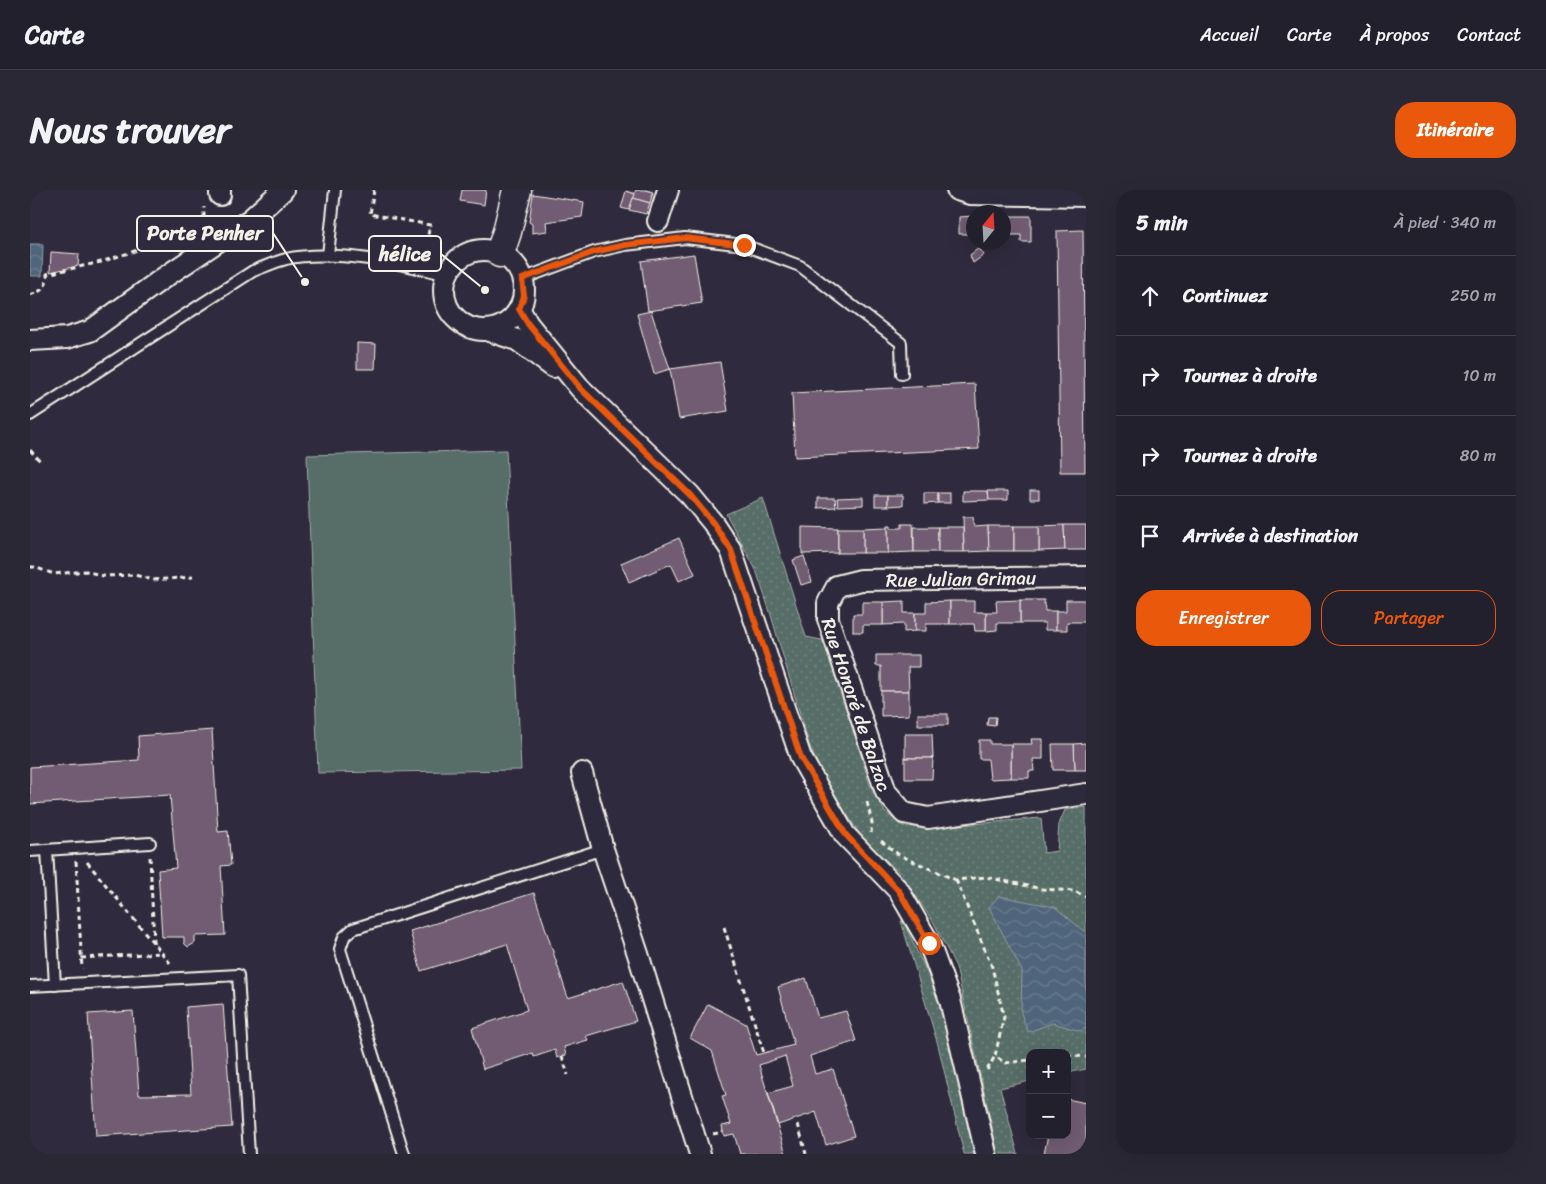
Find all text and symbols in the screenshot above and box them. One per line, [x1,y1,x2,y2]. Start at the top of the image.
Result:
text: Carte [25,14,85,56]
text: Accueil [1200,19,1259,51]
text: Carte [1287,19,1332,51]
text: À propos [1360,19,1429,51]
text: Contact [1457,19,1521,51]
text: Nous trouver [30,99,230,161]
button: Itinéraire [1395,102,1516,158]
text: 5 min [1136,204,1188,242]
north arrow [966,205,1011,250]
text: À pied · 340 m [1394,208,1496,237]
callout: Porte Penher [137,216,273,251]
text: Porte Penher [147,216,265,251]
route end [733,234,756,257]
callout: hélice [369,236,441,271]
text: hélice [378,237,432,272]
text: Continuez [1183,279,1268,312]
text: 250 m [1450,281,1496,310]
icon: ahead [1136,282,1164,310]
text: Tournez à droite [1183,359,1317,392]
text: 10 m [1463,361,1496,390]
icon: right [1136,362,1164,390]
text: Tournez à droite [1183,439,1317,472]
text: 80 m [1460,441,1496,470]
icon: right [1136,442,1164,470]
text: Arrivée à destination [1183,519,1358,552]
icon: arrive [1136,522,1164,550]
street label: Rue Julian Grimau [886,561,1036,597]
button: Enregistrer [1136,590,1311,646]
button: Partager [1321,590,1496,646]
street label: Rue Honoré de Balzac [812,613,901,796]
route start [918,932,941,955]
map controls [1026,1049,1071,1139]
button: + [1026,1049,1071,1094]
button: − [1026,1094,1071,1139]

